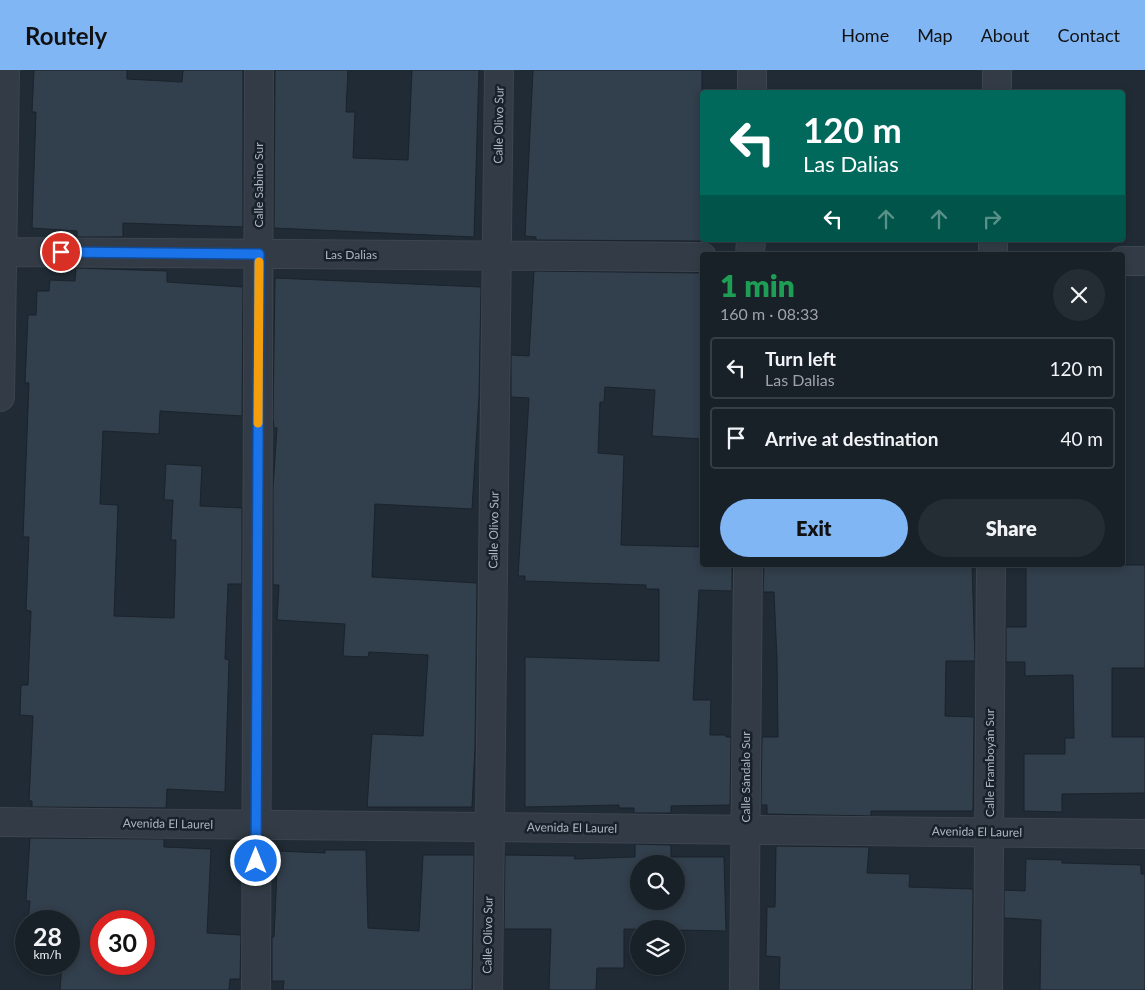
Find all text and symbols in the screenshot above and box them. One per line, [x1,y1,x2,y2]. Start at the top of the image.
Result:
text: Routely [25,21,107,50]
text: Home [841,24,889,46]
text: Map [917,24,953,46]
text: About [981,24,1030,46]
text: Contact [1058,24,1120,46]
street label: Calle Olivo Sur [490,85,507,164]
text: 120 m [803,108,902,150]
icon: left [720,110,785,175]
street label: Calle Sabino Sur [251,142,266,228]
text: Las Dalias [803,150,899,177]
icon: left [819,205,847,233]
icon: ahead [872,205,900,233]
icon: ahead [925,205,953,233]
icon: right [978,205,1006,233]
pin [40,231,82,273]
icon: arrive [47,238,75,266]
street label: Las Dalias [325,247,377,262]
text: 1 min [720,267,795,303]
button: close [1053,269,1105,321]
text: 160 m · 08:33 [720,304,819,323]
text: Turn left [765,347,836,370]
icon: left [722,354,750,382]
text: 120 m [1049,357,1103,380]
text: Las Dalias [765,370,835,389]
icon: arrive [722,424,750,452]
text: Arrive at destination [765,427,938,450]
text: 40 m [1060,427,1103,450]
street label: Calle Olivo Sur [485,490,502,569]
button: Exit [720,499,908,557]
button: Share [918,499,1105,557]
street label: Calle Framboyán Sur [982,708,997,817]
street label: Calle Sándalo Sur [738,731,753,822]
street label: Avenida El Laurel [123,815,213,832]
street label: Avenida El Laurel [527,819,617,836]
street label: Avenida El Laurel [932,823,1022,840]
position arrow [229,834,281,886]
map controls [630,855,685,975]
button: search [630,855,685,910]
street label: Calle Olivo Sur [479,895,496,974]
speed limit sign: 30 [90,910,155,975]
button: layers [630,920,685,975]
text: 28 [33,921,62,951]
text: km/h [33,947,62,962]

